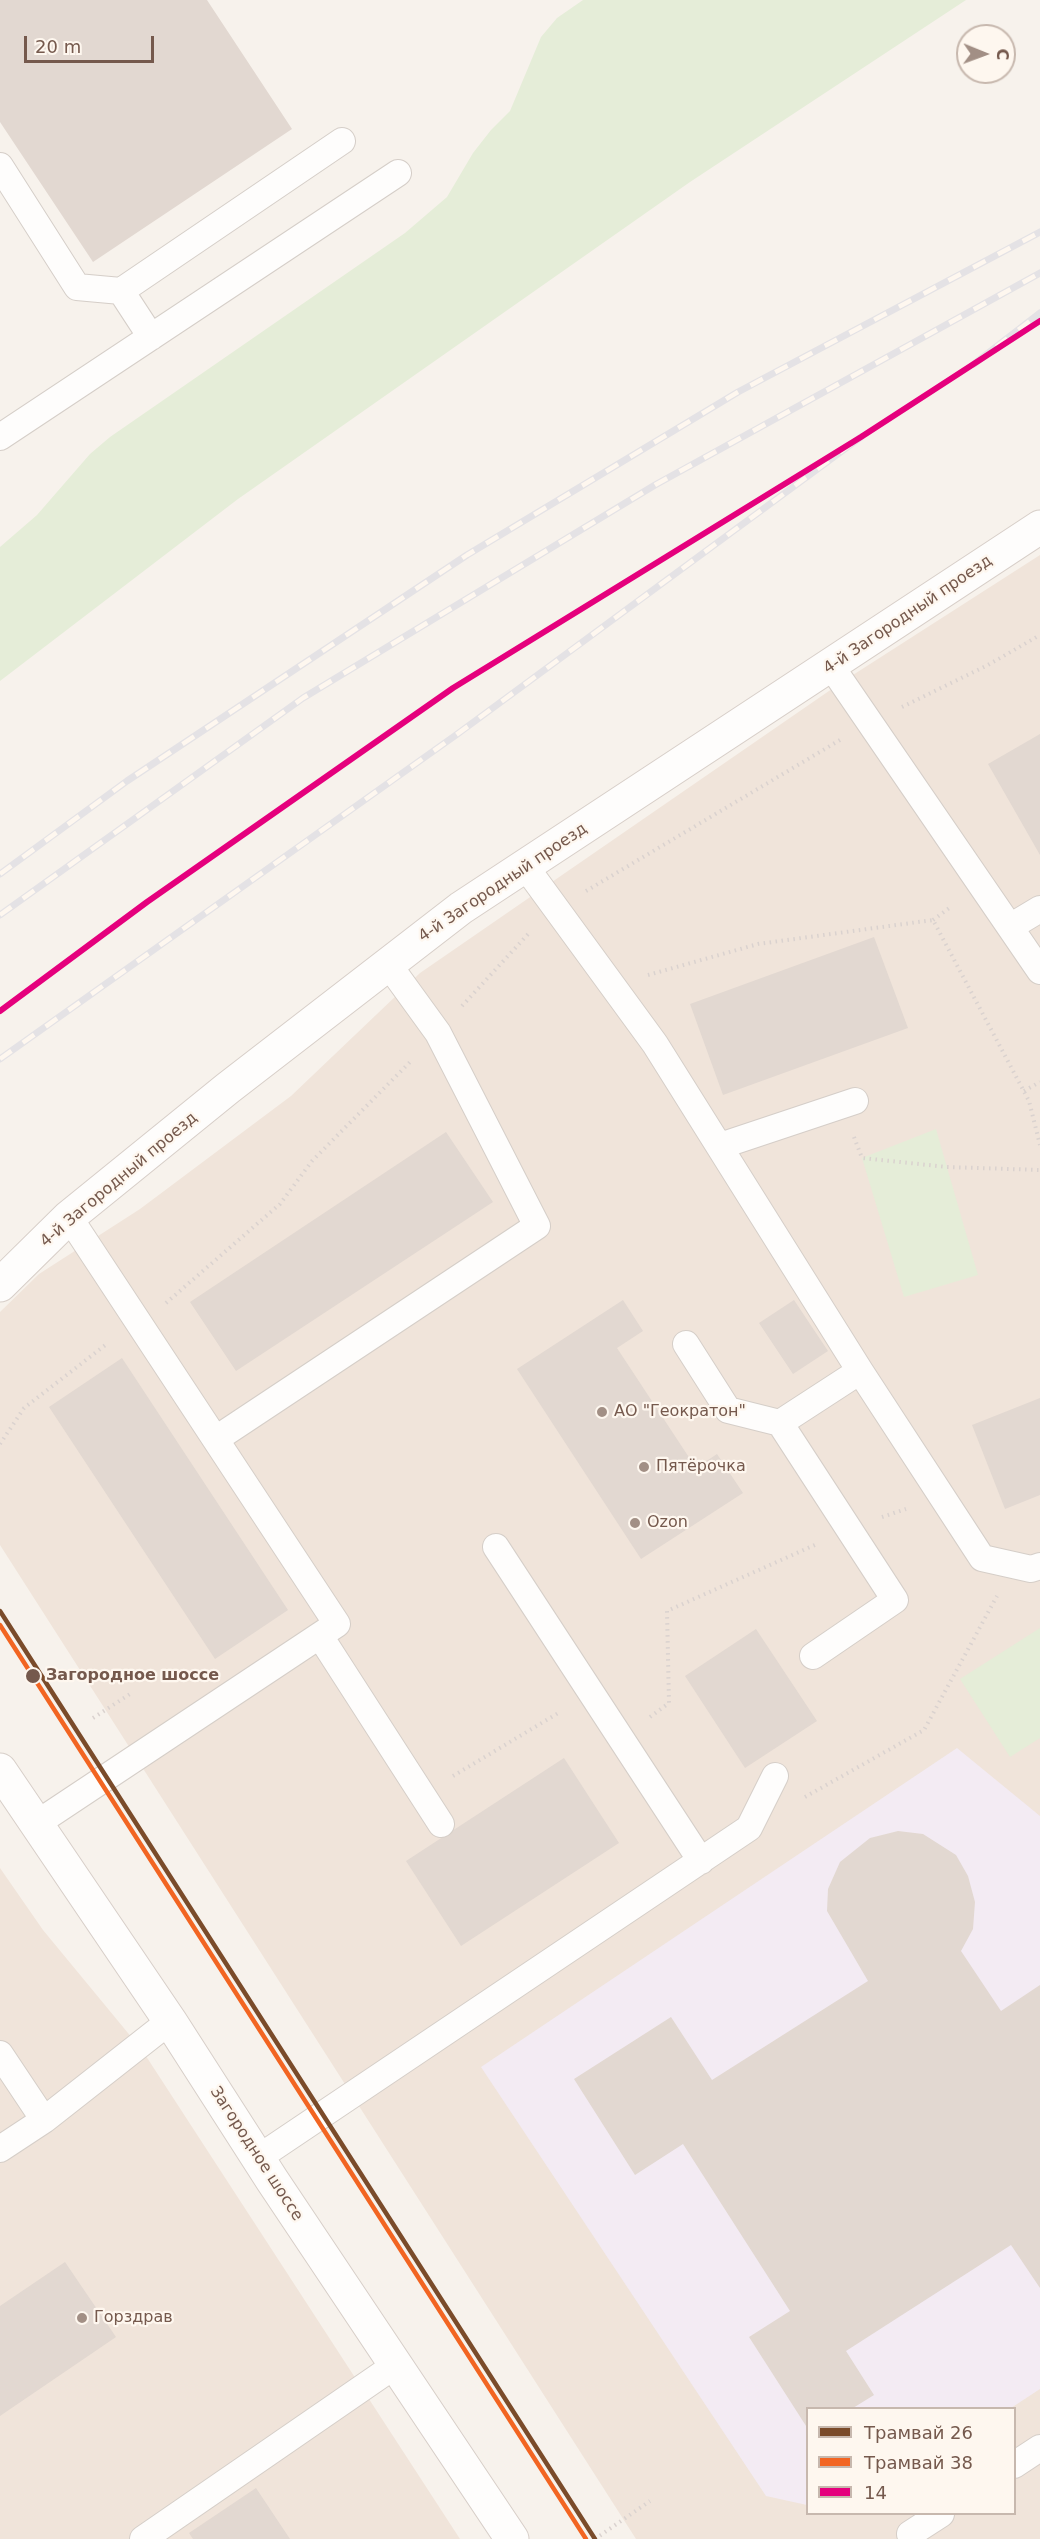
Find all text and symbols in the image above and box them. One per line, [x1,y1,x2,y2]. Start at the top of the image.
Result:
scale bar [27,24,158,62]
north arrow [956,24,1016,84]
text: 20 m [35,36,81,57]
text: С [993,48,1012,60]
street label: 4-й Загородный проезд [820,551,996,679]
street label: 4-й Загородный проезд [415,819,591,947]
street label: 4-й Загородный проезд [37,1109,201,1251]
place label: АО "Геократон" [614,1402,746,1422]
marker: АО "Геократон" [595,1405,609,1419]
place label: Пятёрочка [656,1457,746,1477]
marker: Пятёрочка [637,1460,651,1474]
place label: Ozon [647,1513,688,1533]
marker: Ozon [628,1516,642,1530]
place label: Загородное шоссе [46,1666,219,1686]
marker: Загородное шоссе [24,1667,42,1685]
street label: Загородное шоссе [205,2083,307,2225]
place label: Горздрав [94,2308,173,2328]
marker: Горздрав [75,2311,89,2325]
legend [806,2407,1016,2515]
text: Трамвай 26 [864,2422,973,2443]
text: Трамвай 38 [864,2452,973,2473]
text: 14 [864,2482,887,2503]

